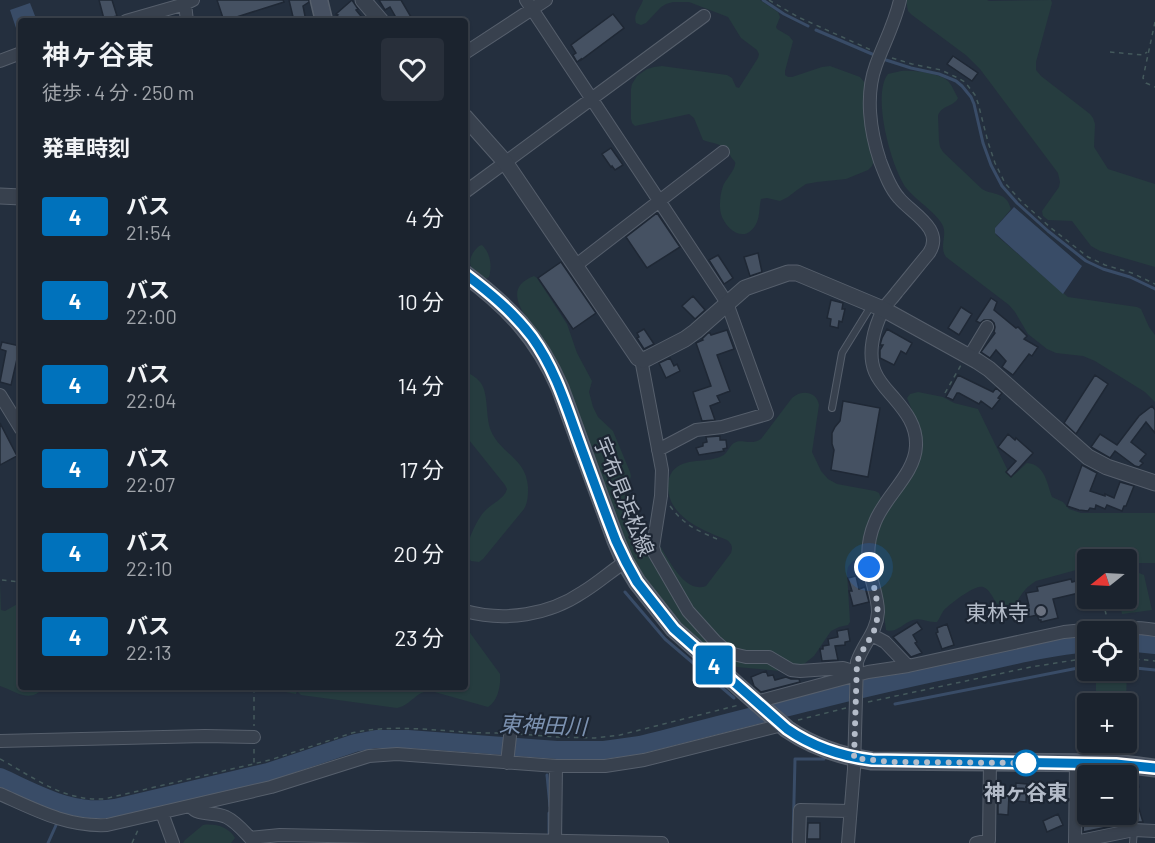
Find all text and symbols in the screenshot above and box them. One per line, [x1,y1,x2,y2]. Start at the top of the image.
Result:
text: 神ヶ谷東 [42,37,154,71]
button: heart [381,38,444,101]
text: 徒歩 · 4 分 · 250 m [42,80,194,104]
text: 発車時刻 [42,134,130,160]
text: バス [126,192,170,218]
text: 4 [69,204,81,229]
text: 4 分 [405,204,444,230]
text: 21:54 [126,220,172,244]
text: バス [126,276,170,302]
text: 4 [69,288,81,313]
text: 10 分 [397,288,444,314]
text: 22:00 [126,304,177,328]
text: バス [126,360,170,386]
text: 4 [69,372,81,397]
text: 14 分 [398,372,444,398]
text: 22:04 [126,388,177,412]
street label: 宇布見浜松線 [590,433,660,559]
text: バス [126,444,170,470]
text: 4 [69,456,81,481]
text: 17 分 [399,456,444,482]
text: 22:07 [126,472,175,496]
text: バス [126,528,170,554]
text: 4 [69,540,81,565]
text: 20 分 [393,540,444,566]
north arrow [1077,549,1137,609]
map controls [1077,549,1137,825]
your location [854,552,884,582]
text: 22:10 [126,556,173,580]
place label: 東林寺 [966,599,1029,624]
marker: 東林寺 [1034,604,1048,618]
text: バス [126,612,170,638]
button: locate [1077,621,1137,681]
text: 4 [69,624,81,649]
text: 23 分 [395,624,444,650]
text: 22:13 [126,640,172,664]
line badge: 4 [694,646,734,684]
text: 4 [708,653,720,678]
button: + [1077,693,1137,753]
water label: 東神田川 [499,709,589,739]
marker: 神ヶ谷東 [1013,750,1039,776]
button: − [1077,765,1137,825]
place label: 神ヶ谷東 [984,779,1068,804]

